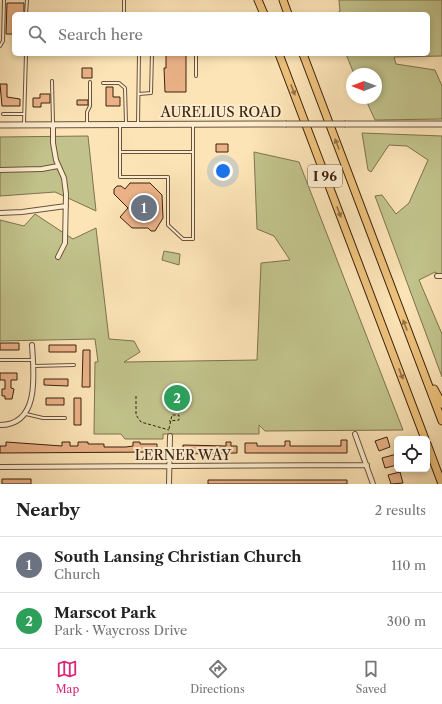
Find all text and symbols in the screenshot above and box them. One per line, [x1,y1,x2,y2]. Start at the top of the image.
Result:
search box [12,12,430,56]
icon: search [26,23,48,45]
text: Search here [58,25,143,44]
north arrow [346,68,382,104]
one-way arrow [290,85,296,97]
street label: AURELIUS ROAD [160,103,281,121]
one-way arrow [333,137,339,149]
your location [213,161,233,181]
road number: I 96 [308,165,342,187]
pin: 1 [131,193,157,223]
one-way arrow [336,206,342,218]
one-way arrow [402,319,408,331]
one-way arrow [398,369,404,381]
pin: 2 [164,383,190,413]
map controls [394,436,430,472]
button: locate [394,436,430,472]
street label: LERNER WAY [135,446,232,464]
text: Nearby [16,500,80,520]
text: 2 results [375,502,426,518]
text: South Lansing Christian Church [54,547,301,566]
text: 1 [26,557,32,573]
text: 110 m [391,557,426,573]
text: Church [54,566,100,582]
text: Marscot Park [54,603,156,622]
text: 2 [25,613,33,629]
text: 300 m [387,613,426,629]
text: Park · Waycross Drive [54,622,187,638]
tab: Map [56,658,79,696]
tab: Directions [190,658,245,696]
tab: Saved [356,658,386,696]

